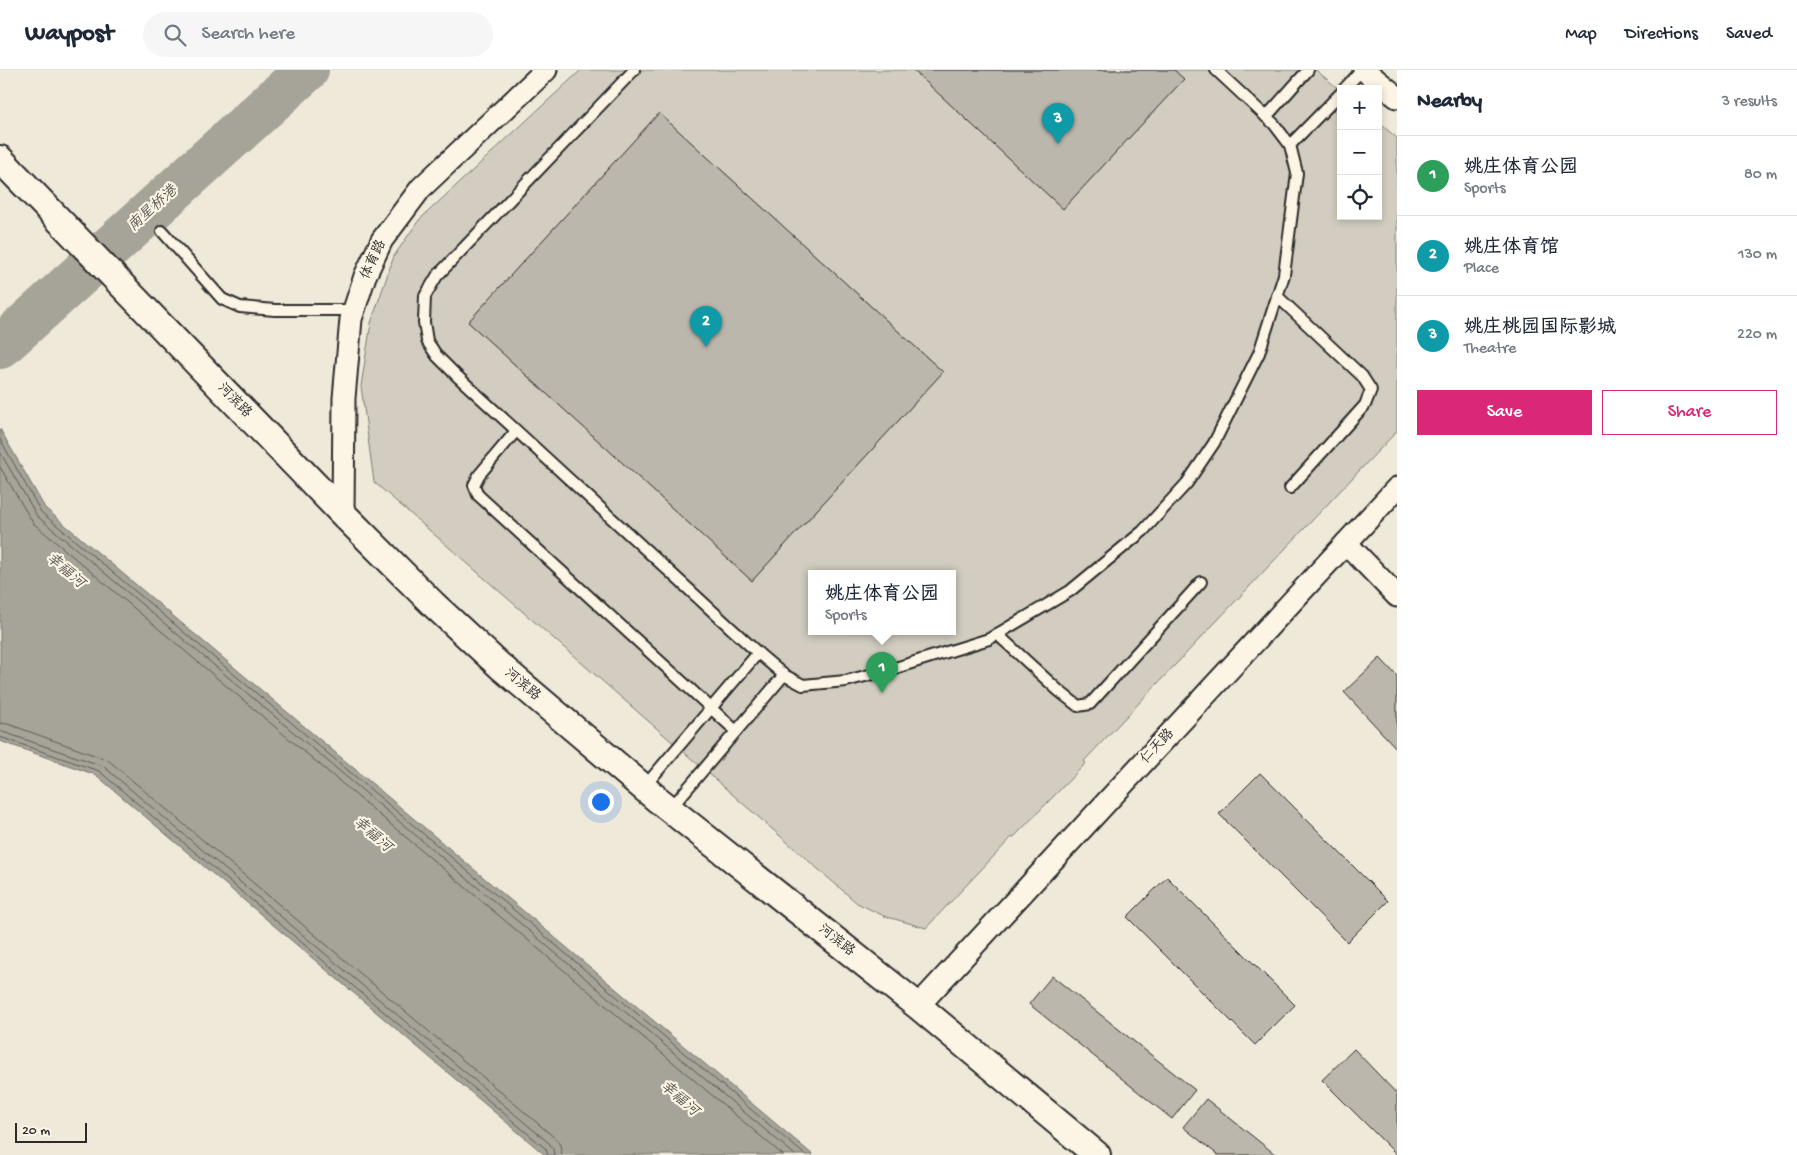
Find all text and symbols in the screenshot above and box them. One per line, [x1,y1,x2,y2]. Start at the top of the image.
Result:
search box [143,12,493,57]
text: Waypost [25,20,113,49]
icon: search [161,21,189,49]
text: Search here [201,23,295,46]
text: Map [1565,24,1597,45]
text: Directions [1625,24,1698,45]
text: Saved [1726,24,1772,45]
map controls [1337,85,1382,220]
button: + [1337,85,1382,130]
text: Nearby [1417,90,1482,115]
text: 3 results [1722,93,1777,112]
pin: 3 [1042,103,1074,144]
button: − [1337,130,1382,175]
text: 姚庄体育公园 [1464,157,1578,180]
text: 1 [1430,166,1436,185]
text: 80 m [1744,166,1777,185]
button: locate [1337,175,1382,220]
water label: 南星桥港 [124,180,183,236]
text: Sports [1464,180,1506,199]
street label: 体育路 [357,237,391,283]
text: 姚庄体育馆 [1464,237,1559,260]
text: 2 [1429,246,1437,265]
text: 130 m [1738,246,1777,265]
text: Place [1464,260,1499,279]
pin: 2 [690,306,722,347]
text: 姚庄桃园国际影城 [1464,317,1616,340]
text: 3 [1429,326,1437,345]
text: 220 m [1737,326,1777,345]
text: Theatre [1464,340,1516,359]
street label: 河滨路 [213,379,255,422]
button: Save [1417,390,1592,435]
button: Share [1602,390,1777,435]
water label: 幸福河 [42,549,91,595]
popup [808,570,956,635]
text: 姚庄体育公园 [825,584,939,607]
text: Sports [825,607,867,626]
pin: 1 [866,652,898,693]
street label: 河滨路 [500,664,544,705]
street label: 仁天路 [1137,725,1179,768]
your location [588,789,614,815]
water label: 幸福河 [349,813,398,859]
street label: 河滨路 [814,921,858,961]
water label: 幸福河 [656,1077,705,1123]
scale bar [15,1120,88,1143]
text: 20 m [22,1123,50,1140]

